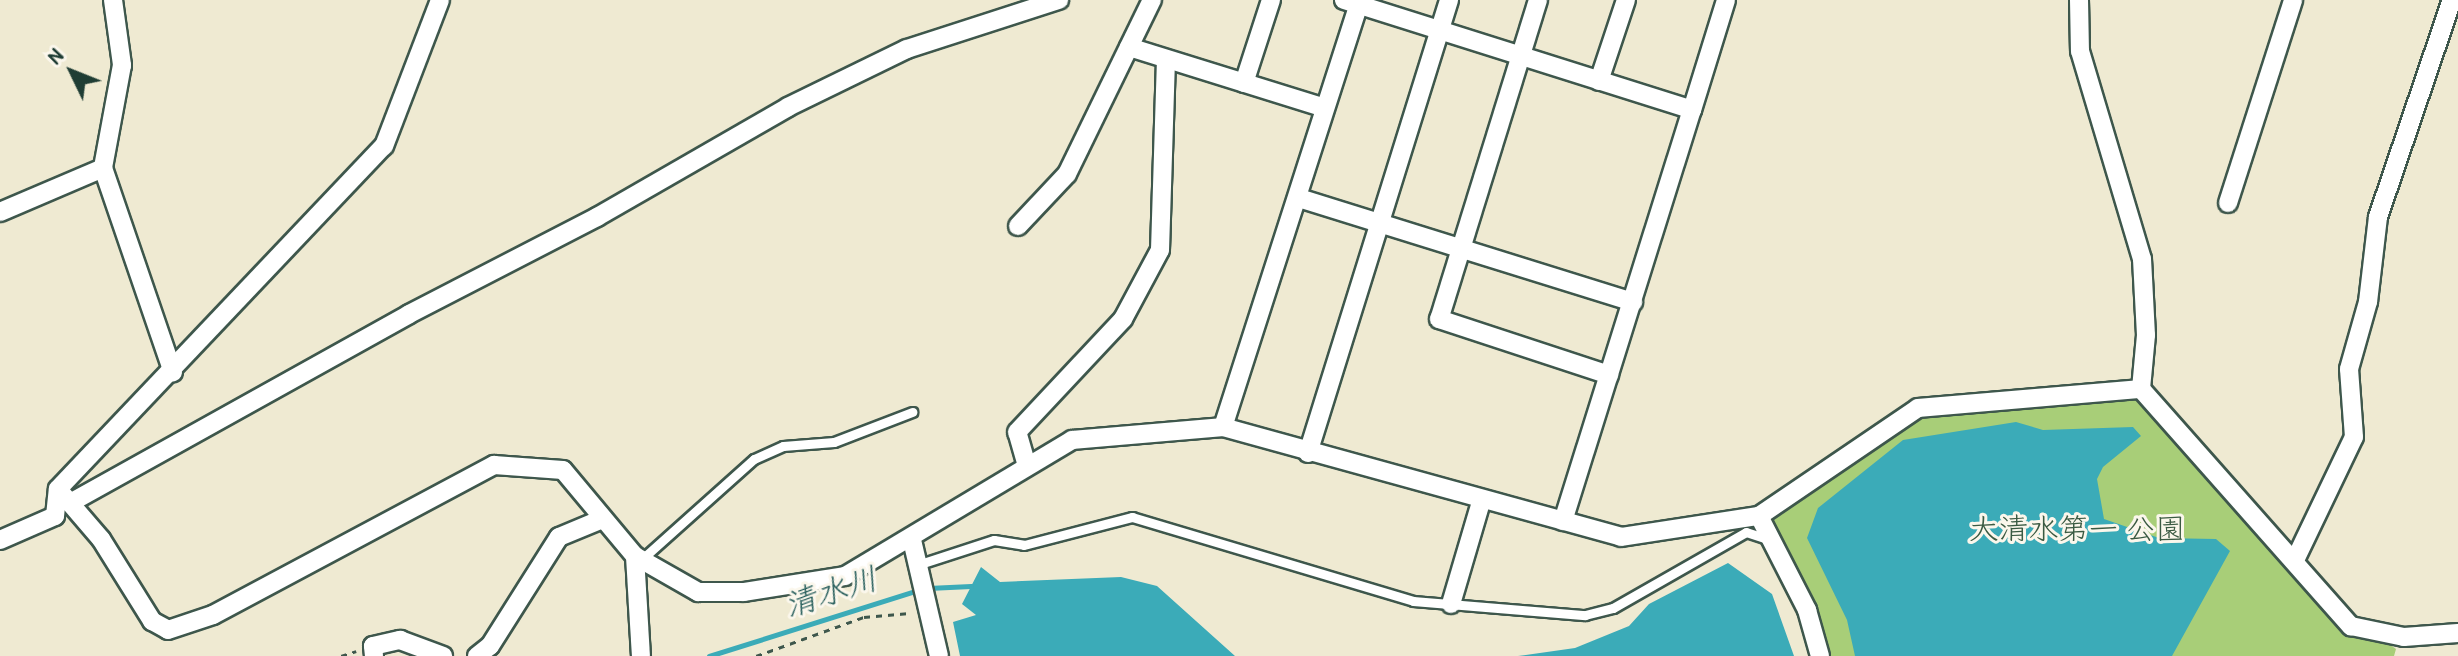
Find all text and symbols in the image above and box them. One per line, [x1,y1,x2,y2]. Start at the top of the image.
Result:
north arrow [32,32,112,112]
text: N [39,41,69,70]
park label: 大清水第一 公園 [1969,510,2185,546]
water label: 清水川 [779,559,883,625]

